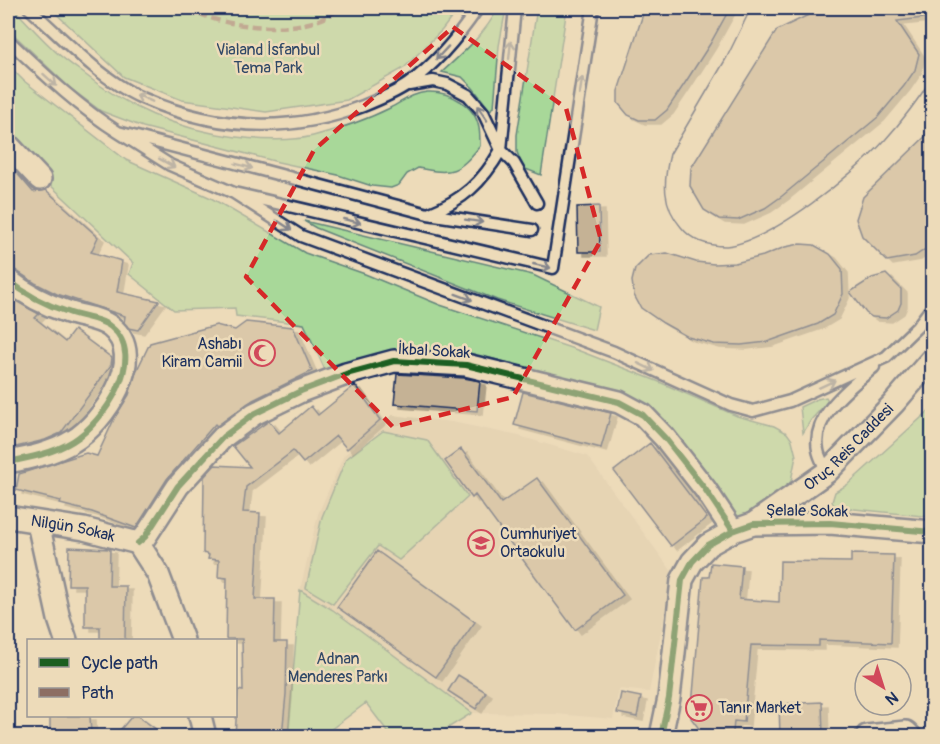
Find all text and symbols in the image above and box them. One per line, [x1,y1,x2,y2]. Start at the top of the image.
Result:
park label: Vialand İsfanbul Tema Park [216,40,320,78]
one-way arrow [505,40,516,60]
one-way arrow [435,46,449,61]
one-way arrow [43,73,58,87]
one-way arrow [575,77,586,96]
one-way arrow [136,92,154,103]
one-way arrow [476,105,488,122]
one-way arrow [158,157,175,169]
one-way arrow [234,160,253,172]
one-way arrow [343,216,362,228]
one-way arrow [464,216,484,227]
one-way arrow [275,219,291,231]
one-way arrow [532,260,551,272]
one-way arrow [454,293,473,304]
place label: Ashabı Kiram Camii [161,334,242,372]
mosque icon: Ashabı Kiram Camii [247,338,277,368]
street label: İkbal Sokak [397,339,471,363]
one-way arrow [637,361,655,373]
one-way arrow [818,378,836,390]
street label: Oruç Reis Caddesi [800,399,898,495]
street label: Şelale Sokak [766,500,849,522]
street label: Nilgün Sokak [30,511,117,547]
place label: Cumhuriyet Ortaokulu [500,524,577,562]
school or university icon: Cumhuriyet Ortaokulu [466,528,496,558]
legend [27,639,237,717]
park label: Adnan Menderes Parkı [288,649,388,687]
text: Cycle path [81,652,158,675]
north arrow [853,657,913,717]
text: Path [81,682,114,705]
text: N [881,687,902,709]
supermarket icon: Tanır Market [684,693,714,723]
place label: Tanır Market [718,698,802,718]

